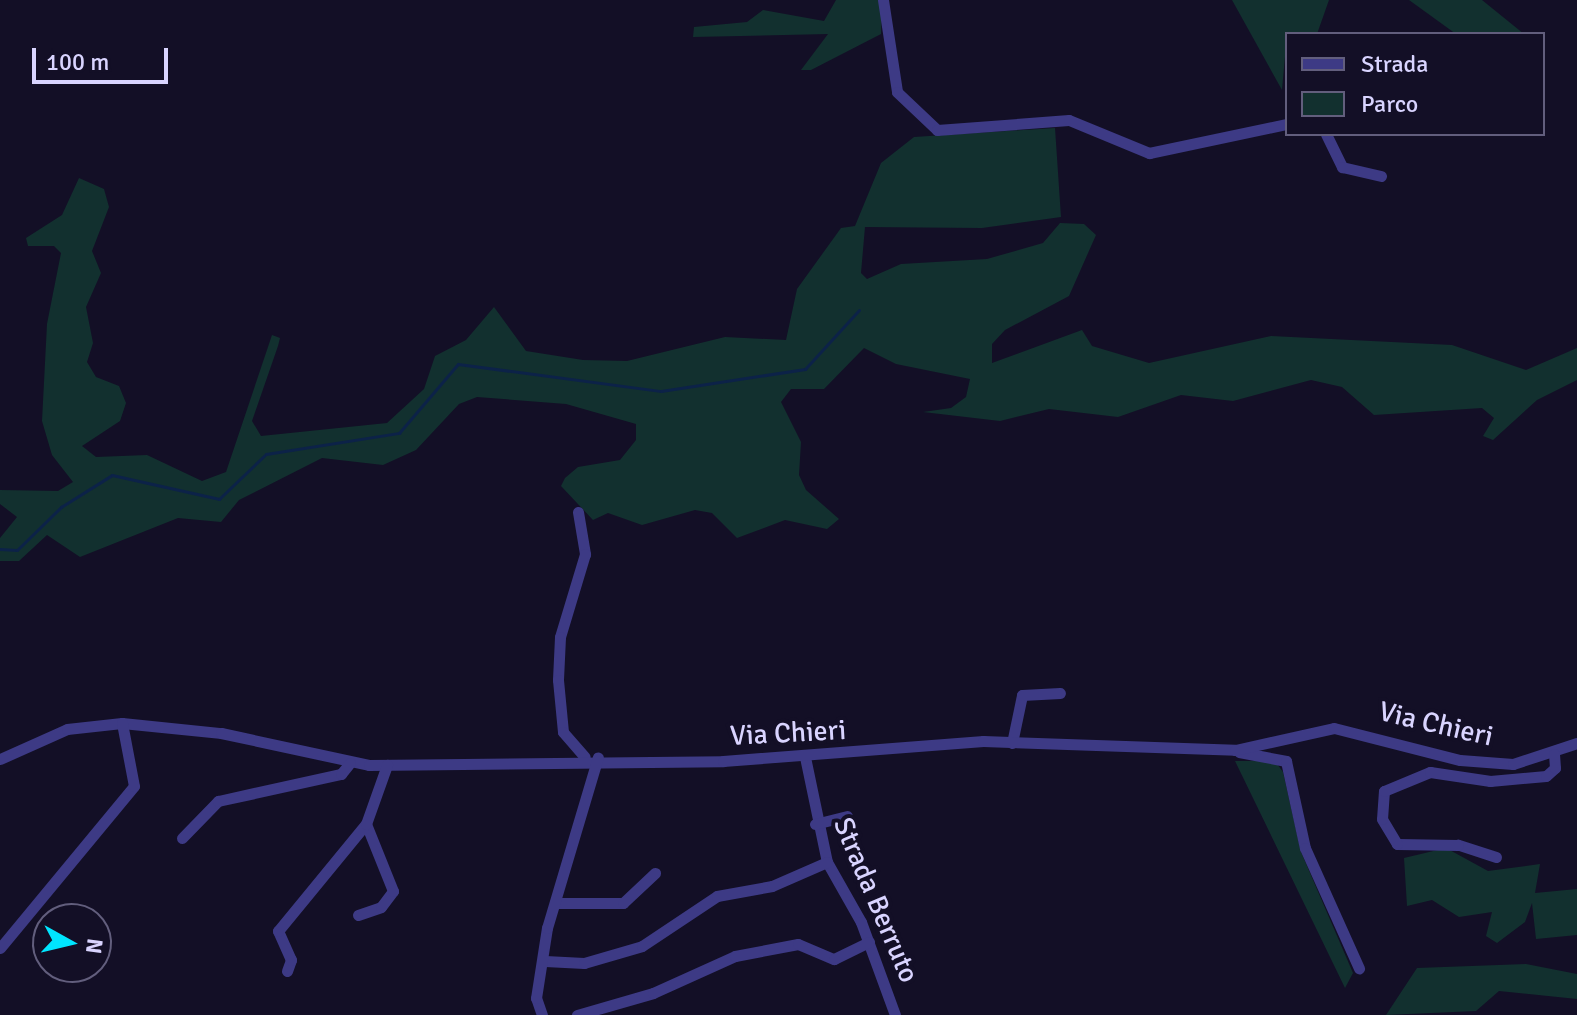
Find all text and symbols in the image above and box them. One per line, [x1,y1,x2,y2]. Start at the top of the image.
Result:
scale bar [36,32,172,82]
legend [1285,32,1545,136]
text: 100 m [46,47,109,77]
text: Strada [1361,49,1428,79]
text: Parco [1361,89,1418,119]
street label: Via Chieri [1376,695,1496,753]
street label: Via Chieri [729,713,847,753]
street label: Strada Berruto [826,813,926,987]
north arrow [32,903,112,983]
text: N [80,937,109,956]

